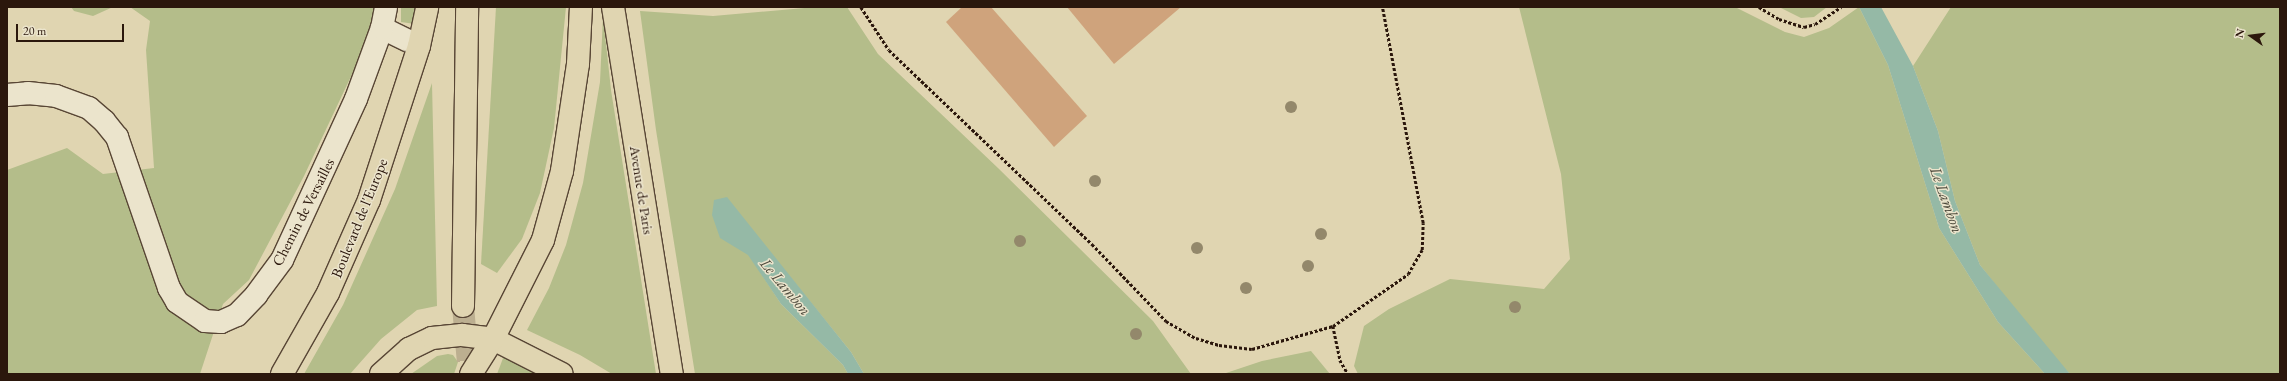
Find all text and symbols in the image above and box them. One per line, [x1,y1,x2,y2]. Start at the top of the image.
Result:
scale bar [18,16,126,42]
north arrow [2231,16,2271,56]
text: 20 m [23,23,46,39]
text: N [2231,27,2247,39]
street label: Avenue de Paris [626,144,658,236]
street label: Chemin de Versailles [268,155,338,269]
street label: Boulevard de l'Europe [327,156,391,280]
water label: Le Lambon [1925,164,1967,236]
water label: Le Lambon [756,254,814,320]

